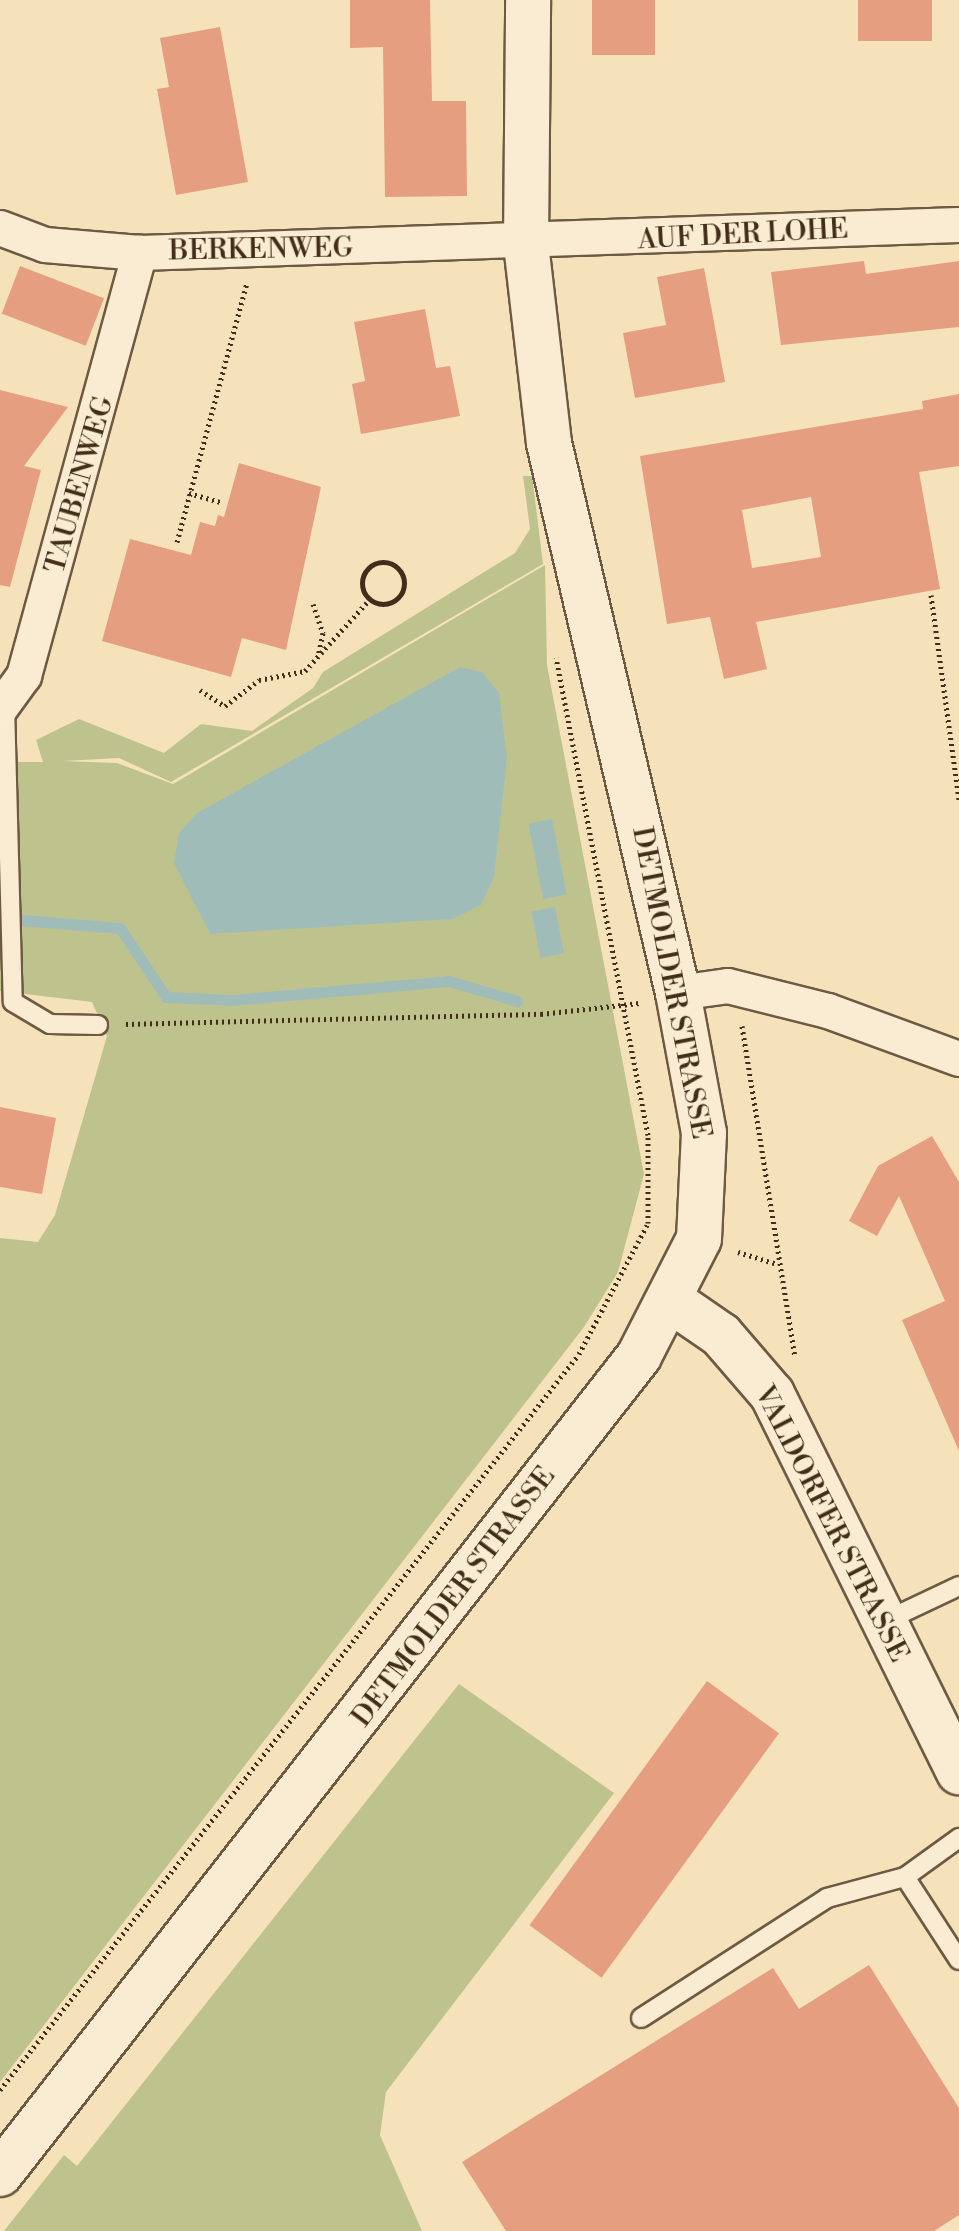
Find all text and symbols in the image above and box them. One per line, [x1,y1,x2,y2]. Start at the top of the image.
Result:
street label: AUF DER LOHE [637,213,849,257]
street label: BERKENWEG [169,232,353,268]
street label: TAUBENWEG [39,393,121,577]
street label: DETMOLDER STRASSE [624,824,718,1142]
street label: VALDORFER STRASSE [747,1380,915,1668]
street label: DETMOLDER STRASSE [345,1460,563,1734]

